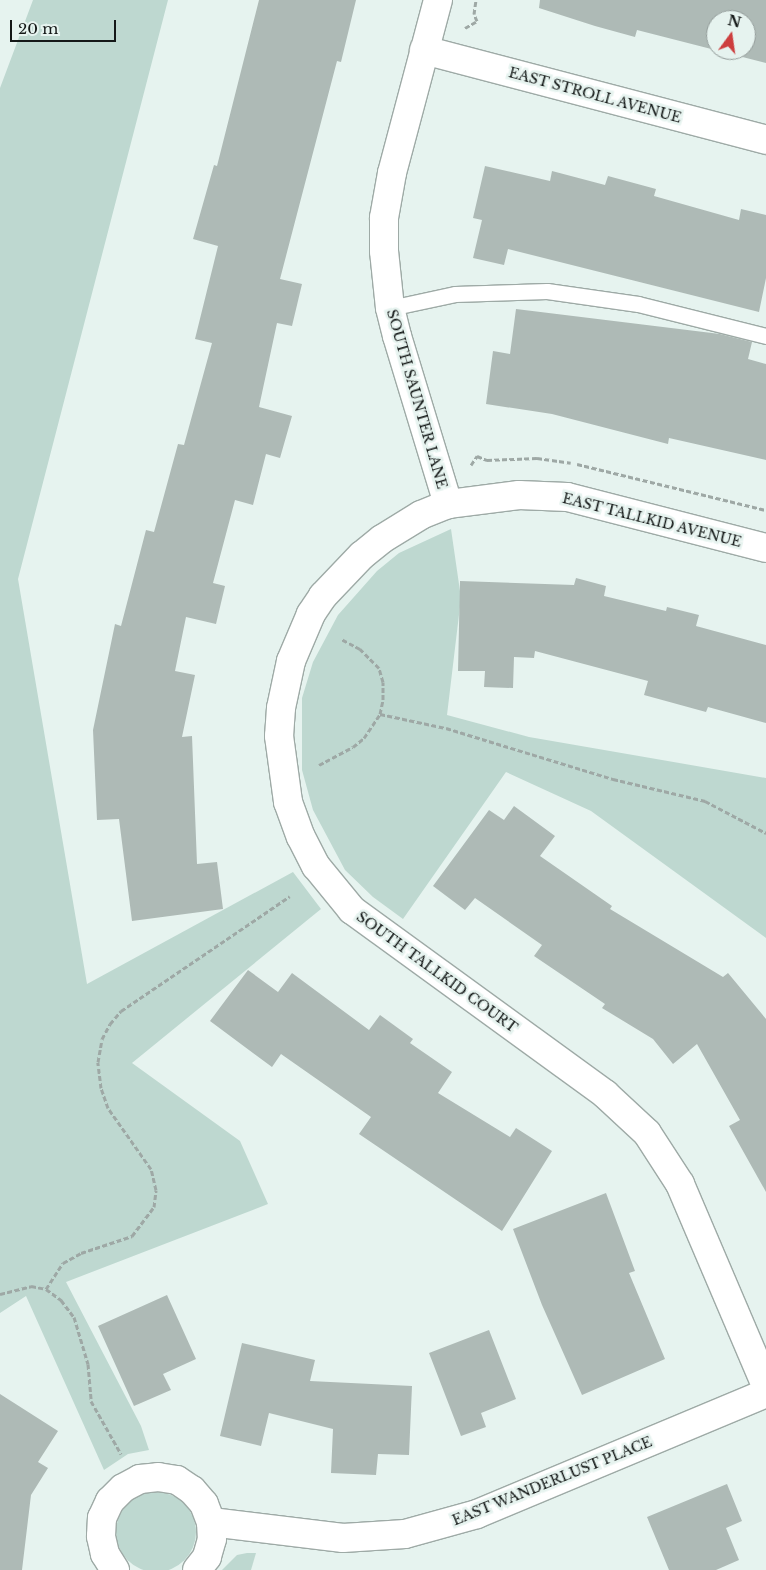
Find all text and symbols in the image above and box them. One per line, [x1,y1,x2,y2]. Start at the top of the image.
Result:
scale bar [12,10,119,42]
north arrow [706,10,756,60]
text: N [726,11,743,32]
text: 20 m [18,19,58,38]
street label: EAST STROLL AVENUE [506,64,684,126]
street label: SOUTH SAUNTER LANE [383,307,451,491]
street label: EAST TALLKID AVENUE [560,489,744,551]
street label: SOUTH TALLKID COURT [353,908,521,1036]
street label: EAST WANDERLUST PLACE [449,1433,655,1529]

